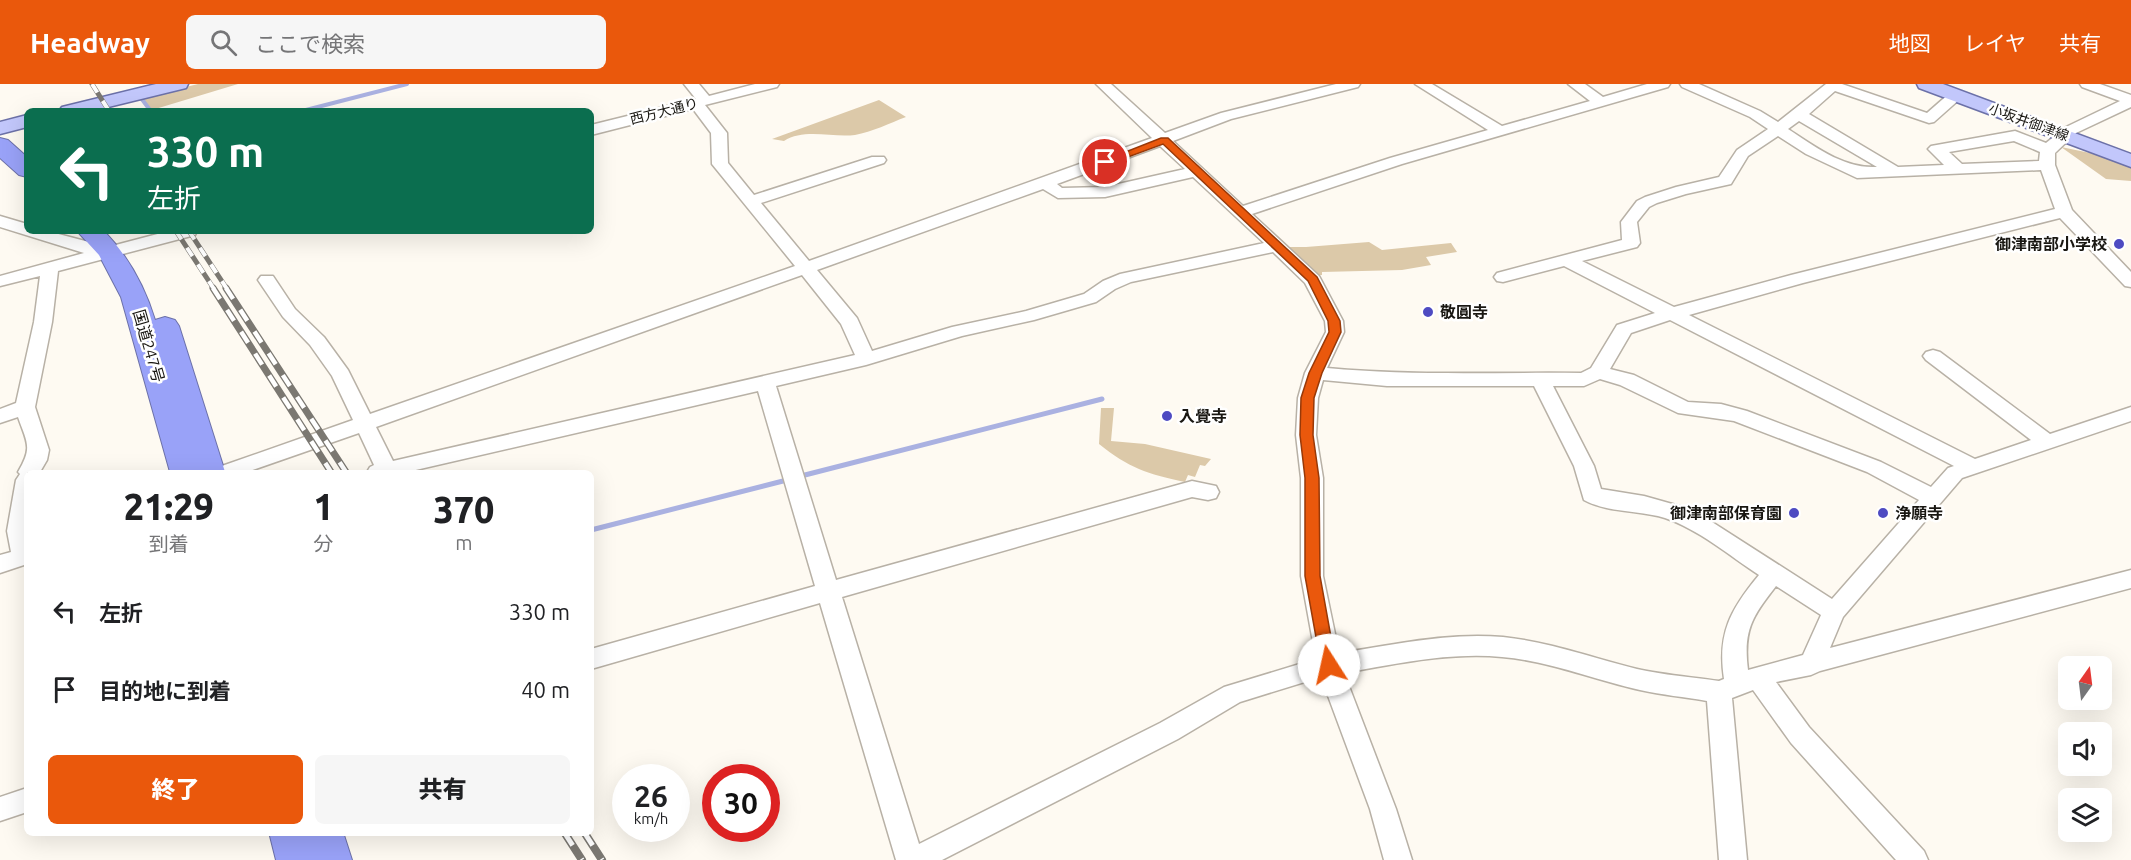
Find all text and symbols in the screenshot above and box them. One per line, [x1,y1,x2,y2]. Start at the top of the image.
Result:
search box [186,15,606,69]
icon: search [207,26,240,59]
text: Headway [30,27,150,58]
text: ここで検索 [255,31,365,56]
text: 地図 [1889,31,1931,55]
text: レイヤ [1964,31,2026,55]
text: 共有 [2059,31,2101,55]
street label: 西方大通り [628,95,700,127]
street label: 小坂井御津線 [1987,100,2071,144]
text: 330 m [147,128,264,175]
icon: left [48,132,126,210]
pin [1079,136,1130,187]
icon: arrive [1088,145,1121,178]
text: 左折 [147,183,201,213]
place label: 御津南部小学校 [1995,235,2107,253]
marker: 御津南部小学校 [2112,237,2126,251]
place label: 敬圓寺 [1440,303,1488,321]
marker: 敬圓寺 [1421,305,1435,319]
street label: 国道247号 [130,307,168,385]
place label: 入覺寺 [1179,407,1227,425]
marker: 入覺寺 [1160,409,1174,423]
text: 21:29 [124,486,214,527]
text: 1 [313,486,334,527]
text: 370 [433,489,494,530]
place label: 御津南部保育園 [1670,504,1782,522]
place label: 浄願寺 [1895,504,1943,522]
marker: 御津南部保育園 [1787,506,1801,520]
marker: 浄願寺 [1876,506,1890,520]
text: m [455,531,473,554]
text: 到着 [149,532,189,555]
text: 分 [314,532,334,555]
icon: left [48,595,81,628]
text: 330 m [509,599,570,624]
text: 左折 [99,600,143,625]
position arrow [1297,633,1361,697]
north arrow [2058,656,2112,710]
map controls [2058,656,2112,842]
icon: arrive [48,673,81,706]
text: 40 m [521,677,570,702]
text: 目的地に到着 [99,678,231,703]
button: sound [2058,722,2112,776]
button: 終了 [48,755,303,824]
button: 共有 [315,755,570,824]
speed limit sign: 30 [702,764,780,842]
text: 26 [634,779,668,813]
button: layers [2058,788,2112,842]
text: km/h [634,810,668,827]

